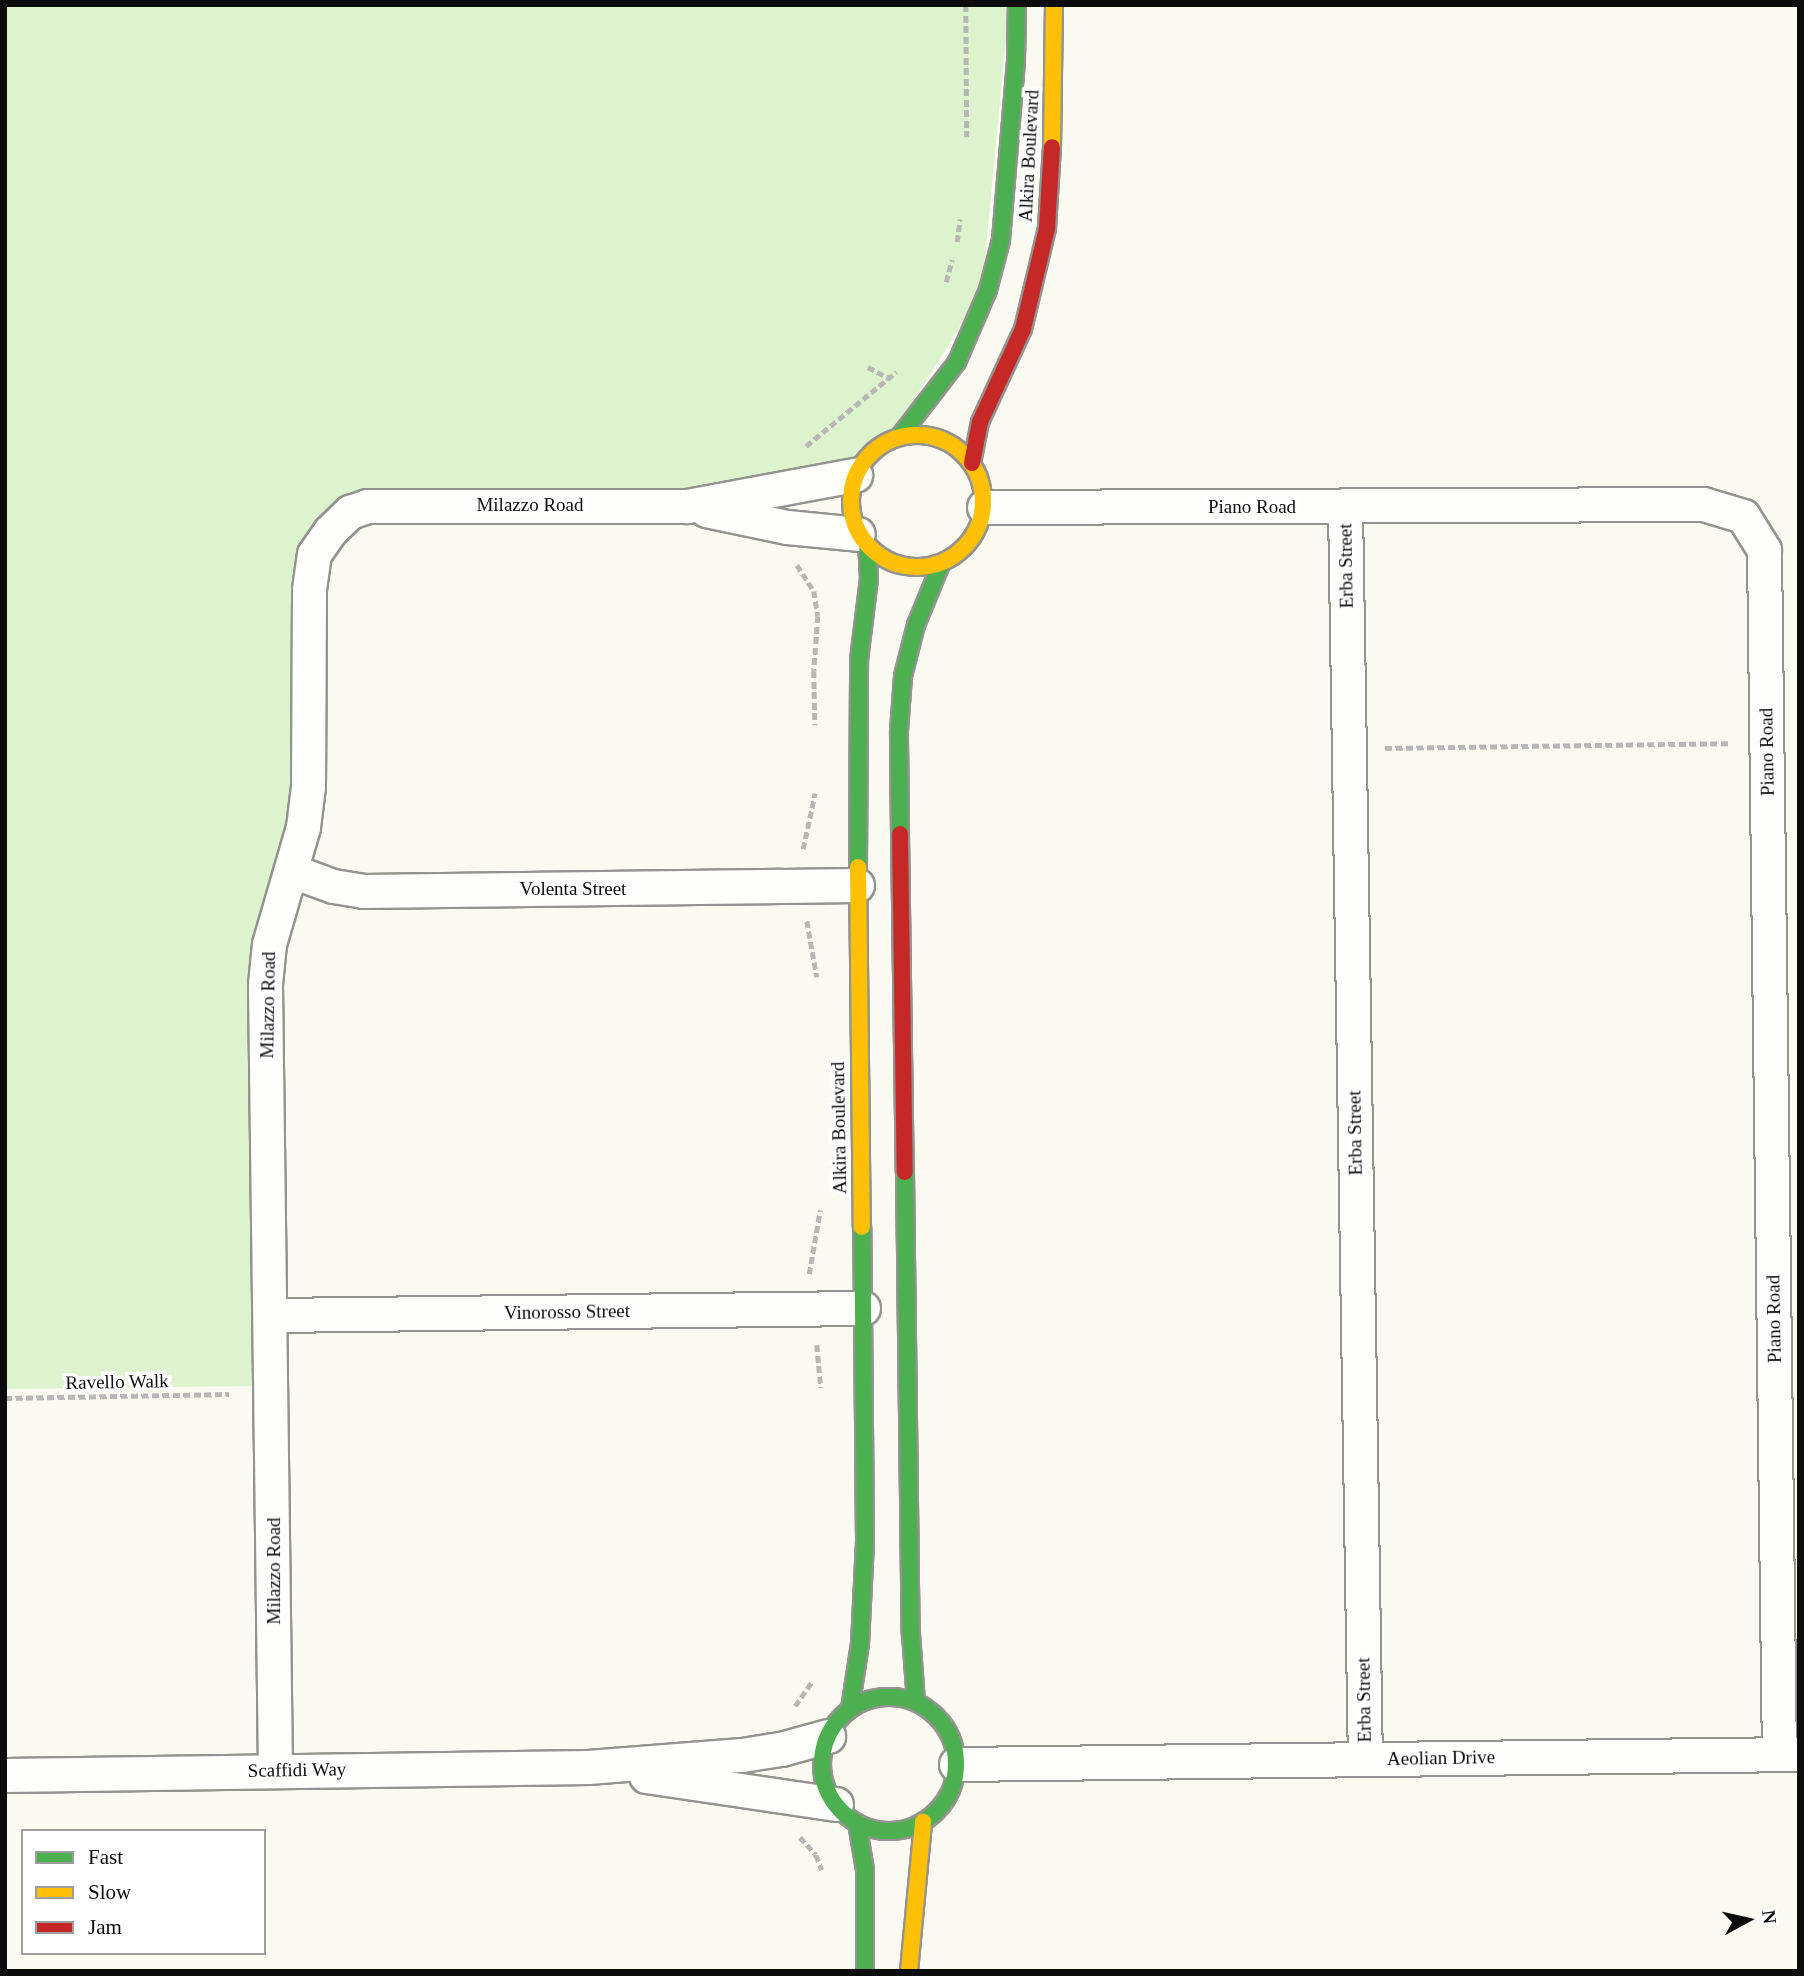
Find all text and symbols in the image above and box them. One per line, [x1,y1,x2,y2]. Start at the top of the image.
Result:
street label: Alkira Boulevard [1014,89,1044,223]
street label: Milazzo Road [476,494,584,516]
street label: Piano Road [1208,496,1296,518]
street label: Erba Street [1334,523,1358,609]
street label: Piano Road [1755,708,1779,796]
street label: Volenta Street [520,878,626,900]
street label: Milazzo Road [256,951,280,1059]
street label: Alkira Boulevard [826,1062,852,1194]
street label: Erba Street [1343,1090,1367,1176]
street label: Piano Road [1762,1275,1786,1363]
street label: Vinorosso Street [504,1300,630,1324]
street label: Ravello Walk [65,1370,169,1394]
street label: Milazzo Road [263,1517,285,1625]
street label: Erba Street [1352,1657,1376,1743]
street label: Aeolian Drive [1387,1746,1495,1770]
street label: Scaffidi Way [247,1758,347,1782]
legend [21,1829,266,1955]
text: Fast [88,1845,123,1869]
text: Slow [88,1880,131,1904]
north arrow [1713,1885,1783,1955]
text: N [1758,1909,1781,1925]
text: Jam [88,1915,122,1939]

